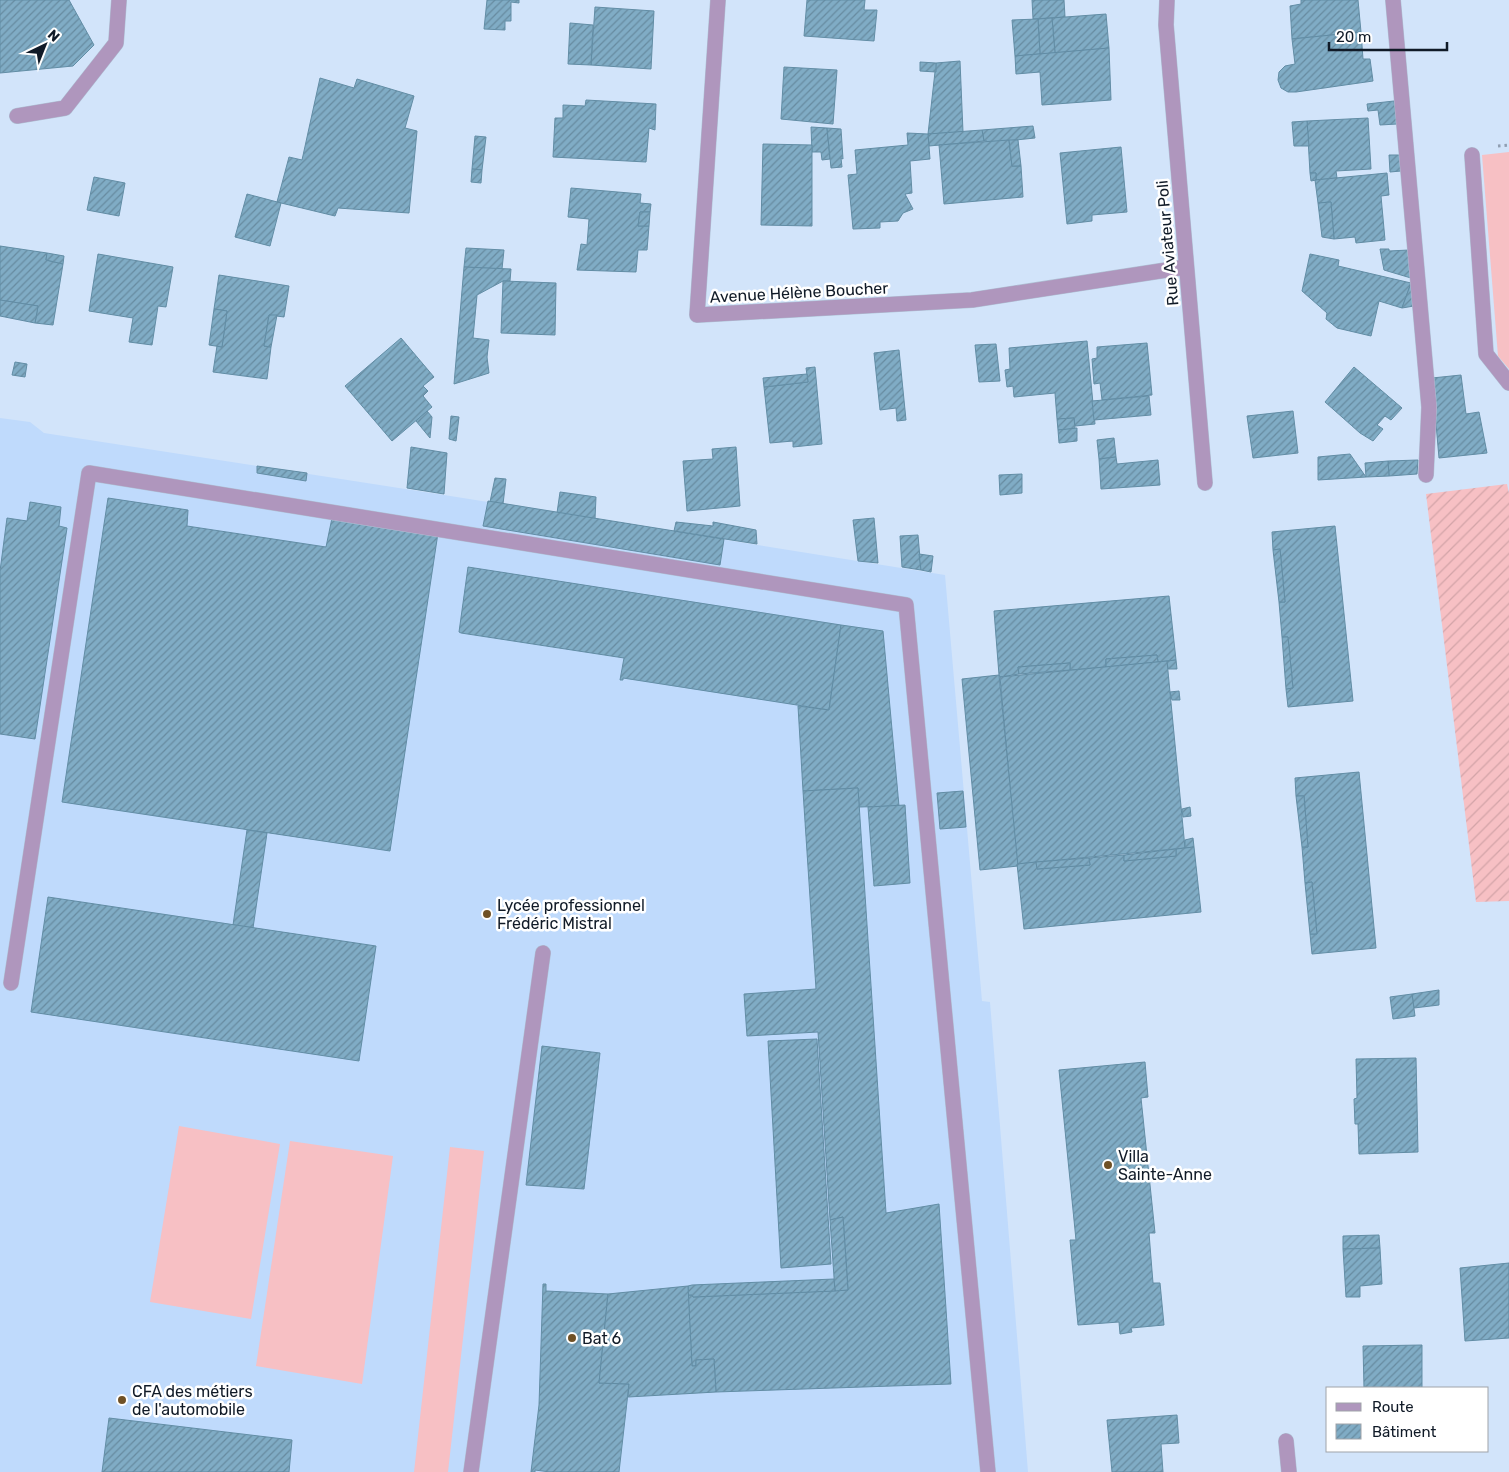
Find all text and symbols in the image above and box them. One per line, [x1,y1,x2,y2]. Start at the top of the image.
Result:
north arrow [20,20,70,70]
scale bar [1329,20,1446,52]
text: N [44,26,63,46]
text: 20 m [1336,28,1371,46]
street label: Rue Aviateur Poli [1153,179,1182,306]
street label: Avenue Hélène Boucher [709,278,889,307]
place label: Lycée professionnel Frédéric Mistral [497,896,645,933]
marker: Lycée professionnel Frédéric Mistral [481,908,493,920]
place label: Villa Sainte-Anne [1118,1147,1212,1184]
marker: Villa Sainte-Anne [1102,1159,1114,1171]
place label: Bat 6 [582,1329,622,1348]
marker: Bat 6 [566,1332,578,1344]
place label: CFA des métiers de l'automobile [132,1382,253,1419]
legend [1326,1387,1489,1452]
marker: CFA des métiers de l'automobile [116,1394,128,1406]
text: Route [1372,1398,1414,1416]
text: Bâtiment [1372,1423,1436,1441]

